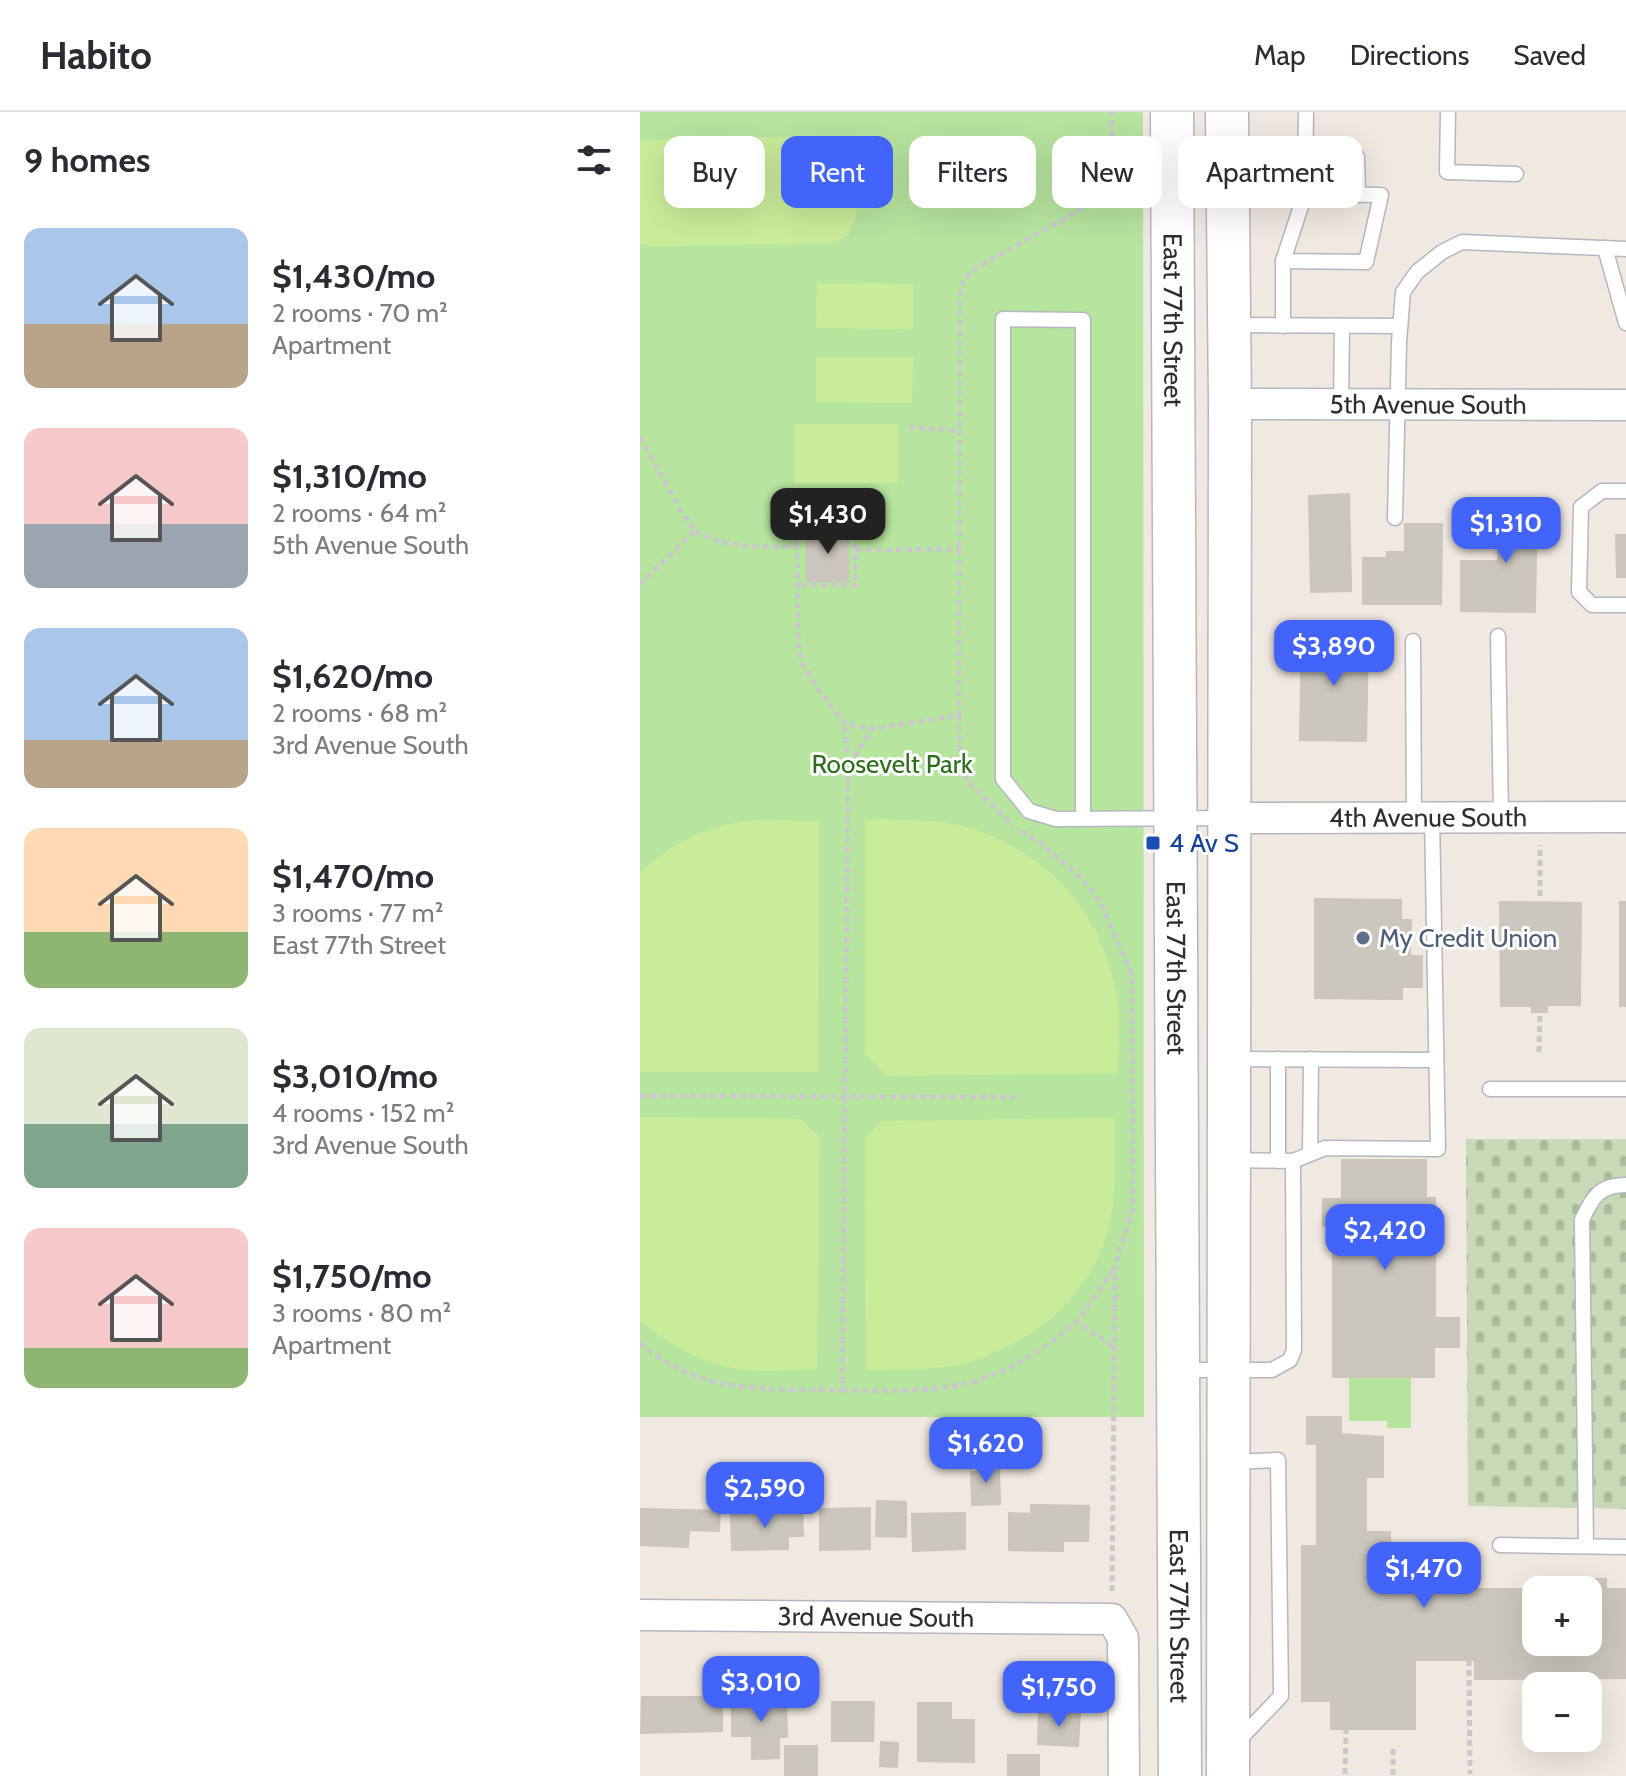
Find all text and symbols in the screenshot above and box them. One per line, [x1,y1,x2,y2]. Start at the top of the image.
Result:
text: Habito [40,32,152,79]
text: Map [1254,38,1306,72]
text: Directions [1350,38,1469,72]
text: Saved [1513,38,1586,72]
chip: Buy [664,136,765,208]
chip: Rent [781,136,893,208]
chip: Filters [909,136,1036,208]
chip: New [1052,136,1162,208]
chip: Apartment [1178,136,1362,208]
icon: filters [572,138,616,182]
text: 9 homes [24,139,150,181]
street label: East 77th Street [1157,233,1189,407]
text: $1,430/mo [272,255,435,297]
icon: home [88,260,184,356]
text: 2 rooms · 70 m² [272,297,448,329]
text: Apartment [272,329,391,361]
street label: 5th Avenue South [1329,388,1527,421]
text: $1,310/mo [272,455,427,497]
icon: home [88,460,184,556]
pin: $1,430 [763,488,893,556]
text: 2 rooms · 64 m² [272,497,447,529]
pin: $1,310 [1441,497,1571,565]
text: $1,430 [788,498,868,530]
text: $1,310 [1470,507,1542,539]
text: 5th Avenue South [272,529,469,561]
pin: $3,890 [1269,620,1399,688]
text: $3,890 [1292,630,1376,662]
text: $1,620/mo [272,655,433,697]
icon: home [88,660,184,756]
text: 2 rooms · 68 m² [272,697,447,729]
text: 3rd Avenue South [272,729,468,761]
park label: Roosevelt Park [811,748,973,780]
street label: 4th Avenue South [1329,801,1527,834]
place label: 4 Av S [1169,827,1239,859]
marker: 4 Av S [1144,834,1162,852]
text: $1,470/mo [272,855,434,897]
icon: home [88,860,184,956]
street label: East 77th Street [1160,881,1193,1055]
text: 3 rooms · 77 m² [272,897,443,929]
place label: My Credit Union [1379,922,1557,954]
text: East 77th Street [272,929,446,961]
marker: My Credit Union [1354,929,1372,947]
text: $3,010/mo [272,1055,438,1097]
icon: home [88,1060,184,1156]
text: 4 rooms · 152 m² [272,1097,454,1129]
text: 3rd Avenue South [272,1129,468,1161]
pin: $2,420 [1320,1204,1450,1272]
text: $2,420 [1343,1214,1427,1246]
text: $1,750/mo [272,1255,432,1297]
icon: home [88,1260,184,1356]
text: 3 rooms · 80 m² [272,1297,451,1329]
text: Apartment [272,1329,391,1361]
pin: $1,620 [921,1417,1051,1485]
text: $1,620 [947,1427,1025,1459]
pin: $2,590 [700,1462,830,1530]
text: $2,590 [724,1472,806,1504]
street label: East 77th Street [1163,1529,1196,1703]
pin: $1,470 [1359,1542,1489,1610]
text: $1,470 [1385,1552,1463,1584]
map controls [1522,1576,1602,1752]
button: + [1522,1576,1602,1656]
street label: 3rd Avenue South [778,1600,974,1634]
pin: $3,010 [696,1656,826,1724]
pin: $1,750 [994,1661,1124,1729]
text: $3,010 [720,1666,802,1698]
text: $1,750 [1021,1671,1097,1703]
button: − [1522,1672,1602,1752]

